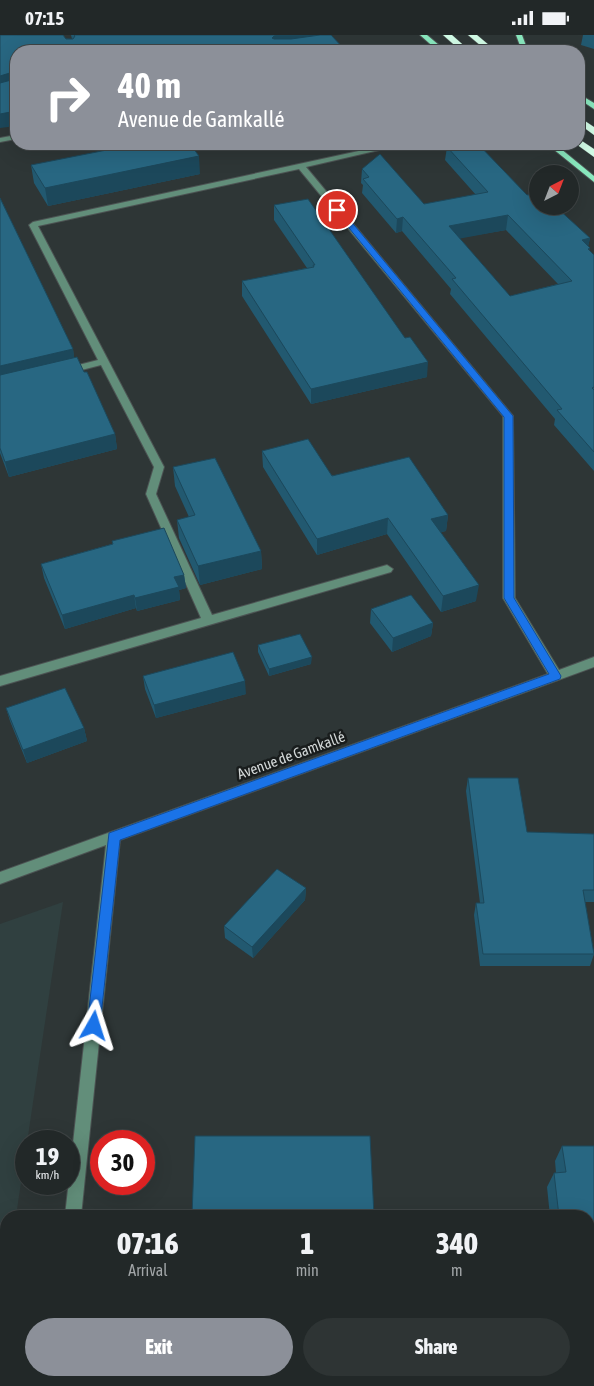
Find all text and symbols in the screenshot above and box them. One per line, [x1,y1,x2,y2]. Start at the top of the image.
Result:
text: 07:15 [25,7,64,29]
icon: right [35,65,100,130]
text: 40 m [118,65,181,105]
text: Avenue de Gamkallé [118,106,284,132]
north arrow [529,165,579,215]
map controls [529,165,579,215]
pin [316,189,358,231]
icon: arrive [323,196,351,224]
street label: Avenue de Gamkallé [235,728,347,782]
position arrow [67,999,119,1051]
speed limit sign: 30 [90,1130,155,1195]
text: 19 [36,1142,59,1170]
text: km/h [36,1168,59,1182]
text: 07:16 [117,1226,179,1260]
text: 1 [300,1226,314,1260]
text: 340 [436,1226,478,1260]
text: Arrival [128,1261,167,1279]
text: min [296,1261,319,1279]
text: m [451,1261,463,1279]
button: Exit [25,1318,293,1376]
button: Share [303,1318,570,1376]

